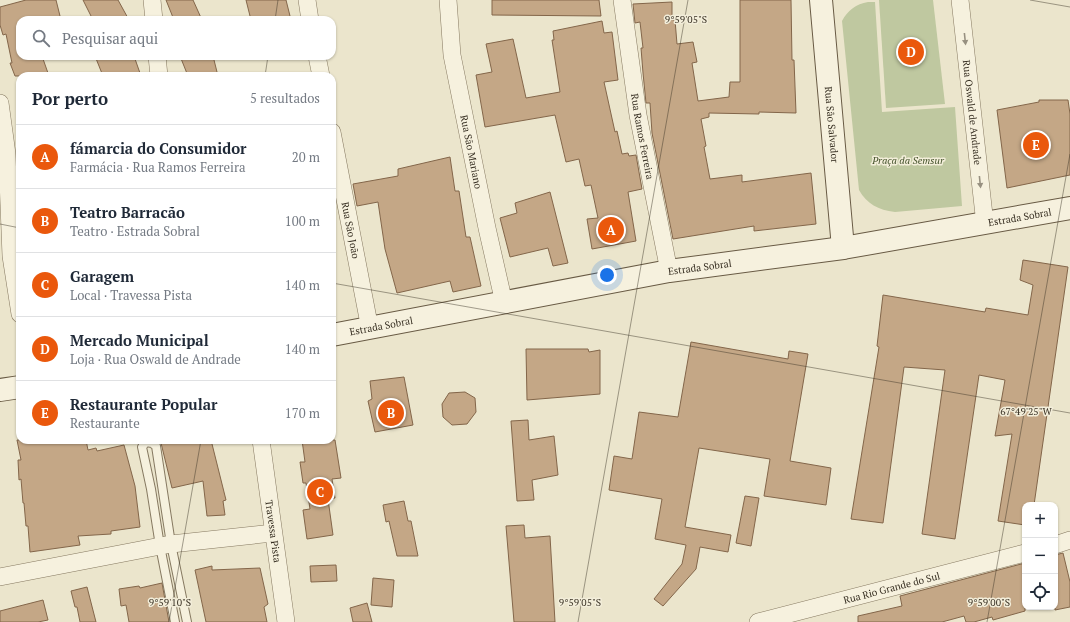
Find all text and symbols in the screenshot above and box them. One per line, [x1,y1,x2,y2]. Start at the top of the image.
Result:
text: 9°59'05"S [665,13,707,26]
search box [16,16,336,60]
icon: search [30,27,52,49]
text: Pesquisar aqui [62,28,158,48]
one-way arrow [961,33,968,45]
pin: D [898,37,924,67]
street label: Rua Oswald de Andrade [960,59,984,165]
street label: Rua São Salvador [822,86,841,163]
text: Por perto [32,87,108,110]
text: 5 resultados [250,89,320,107]
street label: Rua Ramos Ferreira [628,93,657,181]
street label: Rua São Mariano [457,114,485,191]
pin: E [1023,130,1049,160]
text: fámarcia do Consumidor [70,138,247,158]
text: A [40,148,50,166]
text: 20 m [292,148,320,166]
park label: Praça da Semsur [871,154,945,167]
text: Farmácia · Rua Ramos Ferreira [70,158,246,176]
one-way arrow [977,176,984,188]
street label: Rua São João [339,201,362,260]
text: Teatro Barracão [70,202,185,222]
street label: Estrada Sobral [987,205,1053,229]
text: B [41,212,49,230]
text: 100 m [285,212,320,230]
pin: A [598,215,624,245]
text: Teatro · Estrada Sobral [70,222,200,240]
street label: Estrada Sobral [667,257,732,278]
your location [597,265,617,285]
text: Garagem [70,266,134,286]
text: C [41,276,49,294]
text: 140 m [285,276,320,294]
text: Local · Travessa Pista [70,286,192,304]
street label: Estrada Sobral [348,314,414,339]
text: Mercado Municipal [70,330,209,350]
text: D [40,340,50,358]
text: 140 m [285,340,320,358]
text: Loja · Rua Oswald de Andrade [70,350,241,368]
text: Restaurante Popular [70,394,218,414]
pin: B [378,398,404,428]
text: E [41,404,49,422]
text: 170 m [285,404,320,422]
text: 67°49'25"W [1000,405,1052,418]
text: Restaurante [70,414,140,432]
pin: C [307,477,333,507]
street label: Travessa Pista [262,499,284,563]
map controls [1022,502,1058,610]
button: + [1022,502,1058,538]
button: − [1022,538,1058,574]
street label: Rua Rio Grande do Sul [842,569,941,607]
button: locate [1022,574,1058,610]
text: 9°59'10"S [149,596,191,609]
text: 9°59'05"S [559,596,601,609]
text: 9°59'00"S [968,596,1010,609]

